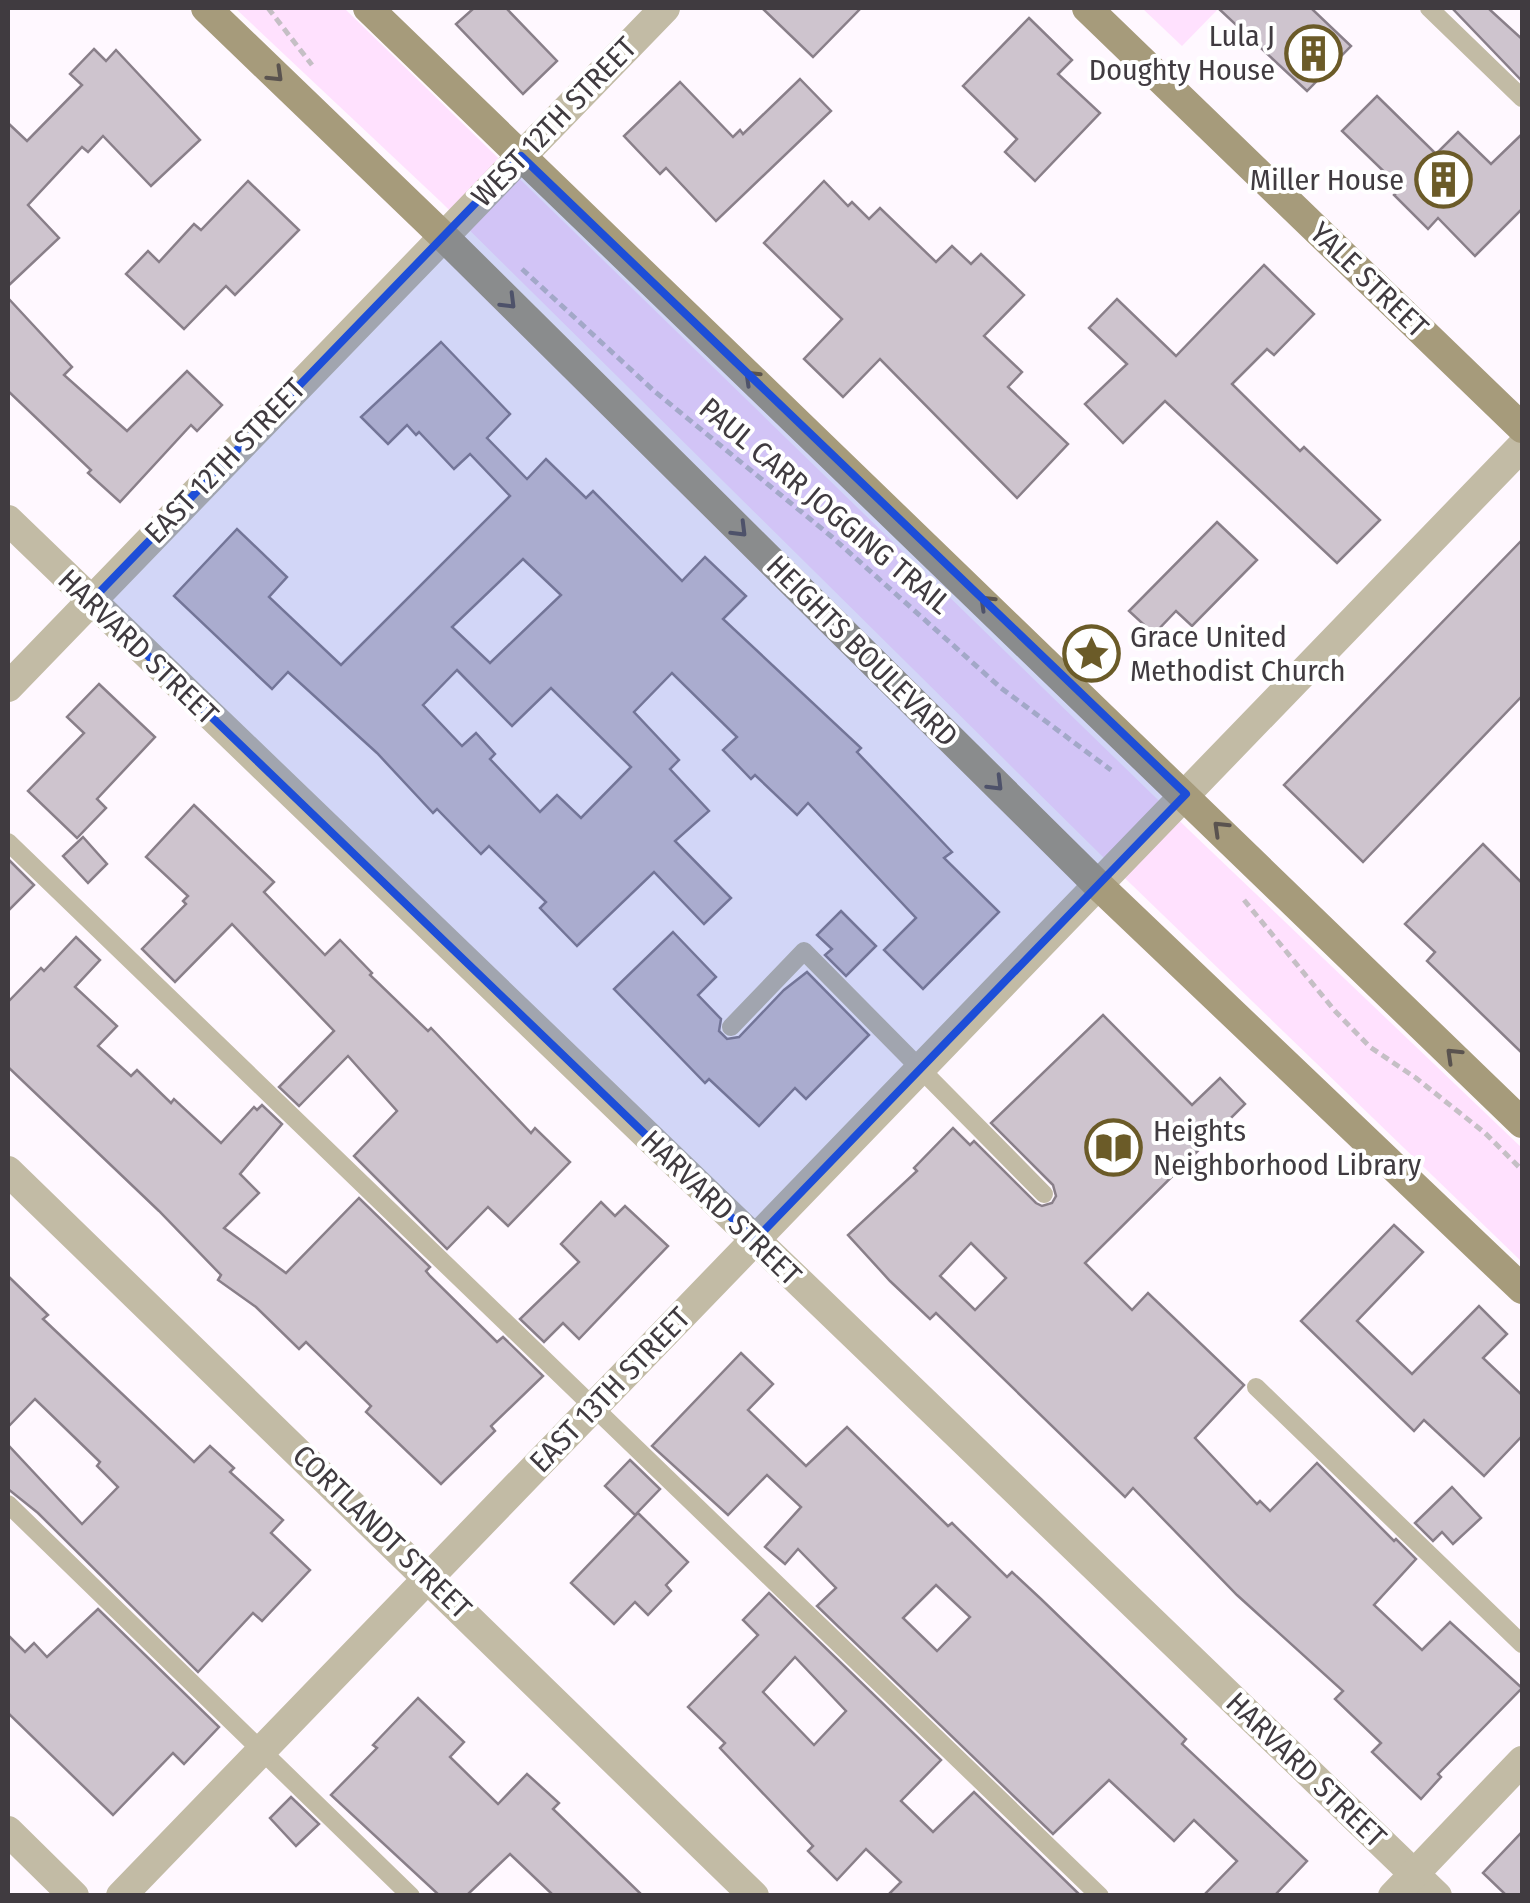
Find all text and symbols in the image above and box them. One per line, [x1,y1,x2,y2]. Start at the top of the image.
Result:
place label: Lula J Doughty House [1089,18,1275,88]
building icon: Lula J Doughty House [1284,23,1344,83]
street label: WEST 12TH STREET [464,30,644,214]
one-way arrow [265,63,283,81]
building icon: Miller House [1413,150,1473,210]
place label: Miller House [1250,162,1404,198]
street label: YALE STREET [1302,215,1436,345]
one-way arrow [497,290,515,308]
street label: EAST 12TH STREET [137,371,313,551]
one-way arrow [745,371,763,389]
street label: PAUL CARR JOGGING TRAIL [692,390,958,622]
one-way arrow [729,519,747,537]
street label: HEIGHTS BOULEVARD [759,548,965,754]
street label: HARVARD STREET [51,562,225,732]
one-way arrow [979,596,998,614]
place label: Grace United Methodist Church [1130,619,1346,689]
place icon: Grace United Methodist Church [1061,624,1121,684]
one-way arrow [985,772,1003,790]
one-way arrow [1214,821,1232,839]
one-way arrow [1446,1048,1464,1066]
place label: Heights Neighborhood Library [1153,1113,1422,1183]
library icon: Heights Neighborhood Library [1084,1118,1144,1178]
street label: HARVARD STREET [634,1123,808,1293]
street label: EAST 13TH STREET [522,1300,698,1480]
street label: CORTLANDT STREET [285,1438,479,1626]
street label: HARVARD STREET [1219,1685,1393,1855]

